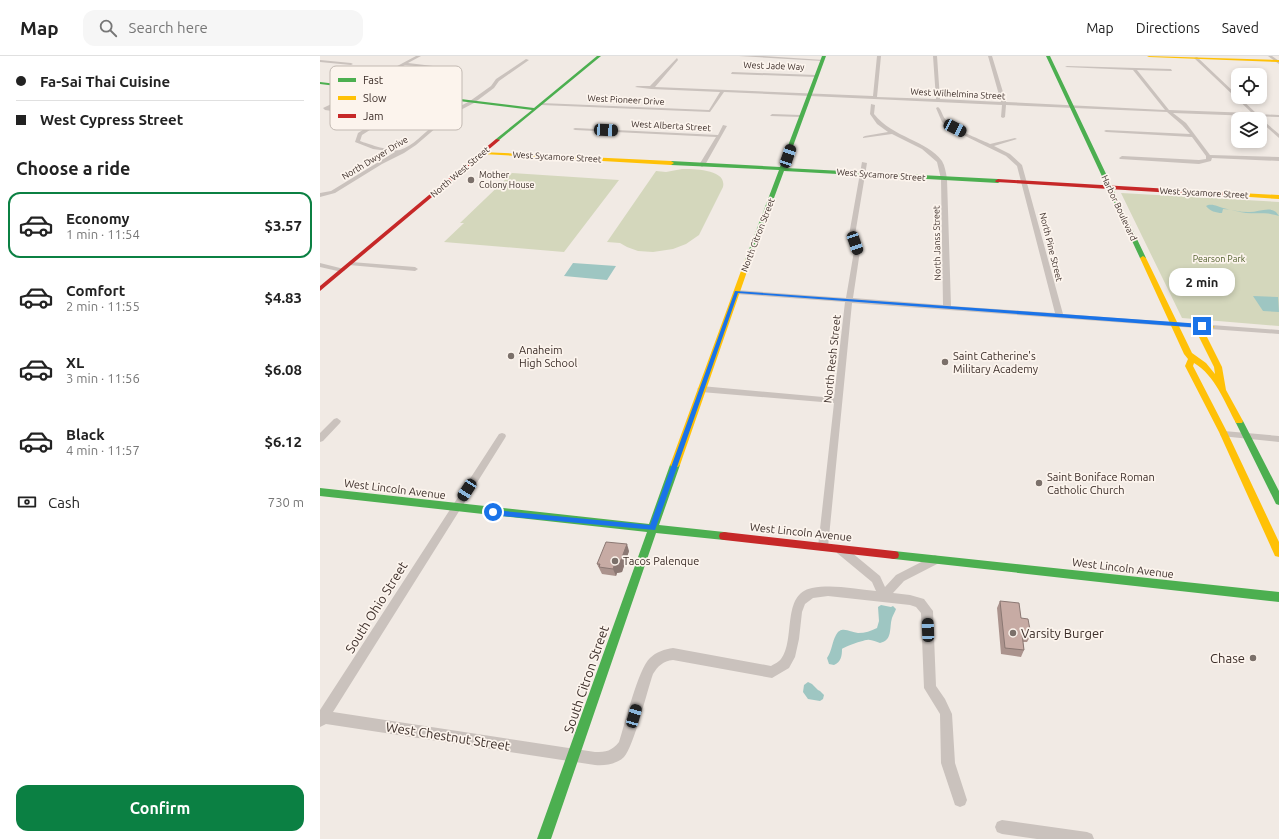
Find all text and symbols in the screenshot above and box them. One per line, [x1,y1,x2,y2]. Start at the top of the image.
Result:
search box [83,10,363,46]
text: Map [20,17,59,39]
icon: search [97,17,119,39]
text: Search here [129,19,208,36]
text: Map [1086,20,1114,36]
text: Directions [1136,20,1200,36]
text: Saved [1222,20,1259,36]
street label: West Jade Way [743,60,805,72]
legend [330,66,462,130]
map controls [1231,68,1267,148]
button: locate [1231,68,1267,104]
text: Fa-Sai Thai Cuisine [40,73,170,90]
text: Fast [363,74,384,86]
street label: West Wilhelmina Street [910,87,1006,102]
text: Slow [363,92,387,104]
street label: West Pioneer Drive [587,93,665,107]
text: Jam [363,110,384,122]
text: West Cypress Street [40,111,183,128]
button: layers [1231,112,1267,148]
car [942,117,968,139]
street label: West Alberta Street [631,119,712,133]
car [594,123,618,137]
street label: North Dwyer Drive [340,134,410,182]
car [778,143,798,169]
street label: North West Street [429,144,492,199]
street label: West Sycamore Street [512,150,602,164]
text: Choose a ride [16,158,130,178]
street label: West Sycamore Street [836,167,926,183]
place label: Mother Colony House [479,170,534,190]
street label: Harbor Boulevard [1099,174,1139,242]
marker: Mother Colony House [466,175,476,185]
street label: West Sycamore Street [1159,186,1249,200]
street label: North Citron Street [739,196,777,273]
street label: North Janss Street [931,205,943,281]
icon: car [18,207,54,243]
text: Economy [66,210,130,227]
street label: North Pine Street [1038,211,1065,283]
text: $3.57 [264,217,302,234]
text: 1 min · 11:54 [66,227,140,241]
car [845,230,865,256]
park label: Pearson Park [1193,254,1246,264]
callout: 2 min [1169,268,1235,296]
text: 2 min [1186,275,1218,289]
icon: car [18,279,54,315]
text: Comfort [66,282,125,299]
text: $4.83 [264,289,302,306]
text: 2 min · 11:55 [66,299,140,313]
street label: North Resh Street [821,314,843,404]
route end [1193,317,1211,335]
place label: Anaheim High School [519,344,577,369]
place label: Saint Catherine's Military Academy [953,350,1039,375]
icon: car [18,351,54,387]
marker: Anaheim High School [506,351,516,361]
text: XL [66,354,84,371]
marker: Saint Catherine's Military Academy [940,357,950,367]
text: $6.08 [264,361,302,378]
text: 3 min · 11:56 [66,371,140,385]
icon: car [18,423,54,459]
text: Black [66,426,105,443]
text: $6.12 [264,433,302,450]
text: 4 min · 11:57 [66,443,140,457]
place label: Saint Boniface Roman Catholic Church [1047,471,1155,496]
street label: West Lincoln Avenue [343,477,447,501]
car [455,477,479,503]
marker: Saint Boniface Roman Catholic Church [1034,478,1044,488]
icon: cash [16,491,38,513]
text: Cash [48,494,80,511]
text: 730 m [268,495,304,509]
route start [484,503,502,521]
street label: West Lincoln Avenue [749,521,853,543]
place label: Tacos Palenque [623,555,699,567]
marker: Tacos Palenque [610,556,620,566]
street label: West Lincoln Avenue [1071,556,1175,580]
street label: South Ohio Street [342,559,410,655]
car [922,618,934,642]
street label: South Citron Street [561,623,611,735]
place label: Varsity Burger [1021,626,1104,640]
marker: Varsity Burger [1008,628,1018,638]
place label: Chase [1210,651,1245,665]
marker: Chase [1248,653,1258,663]
car [625,703,643,729]
street label: West Chestnut Street [385,719,511,753]
button: Confirm [16,785,304,831]

